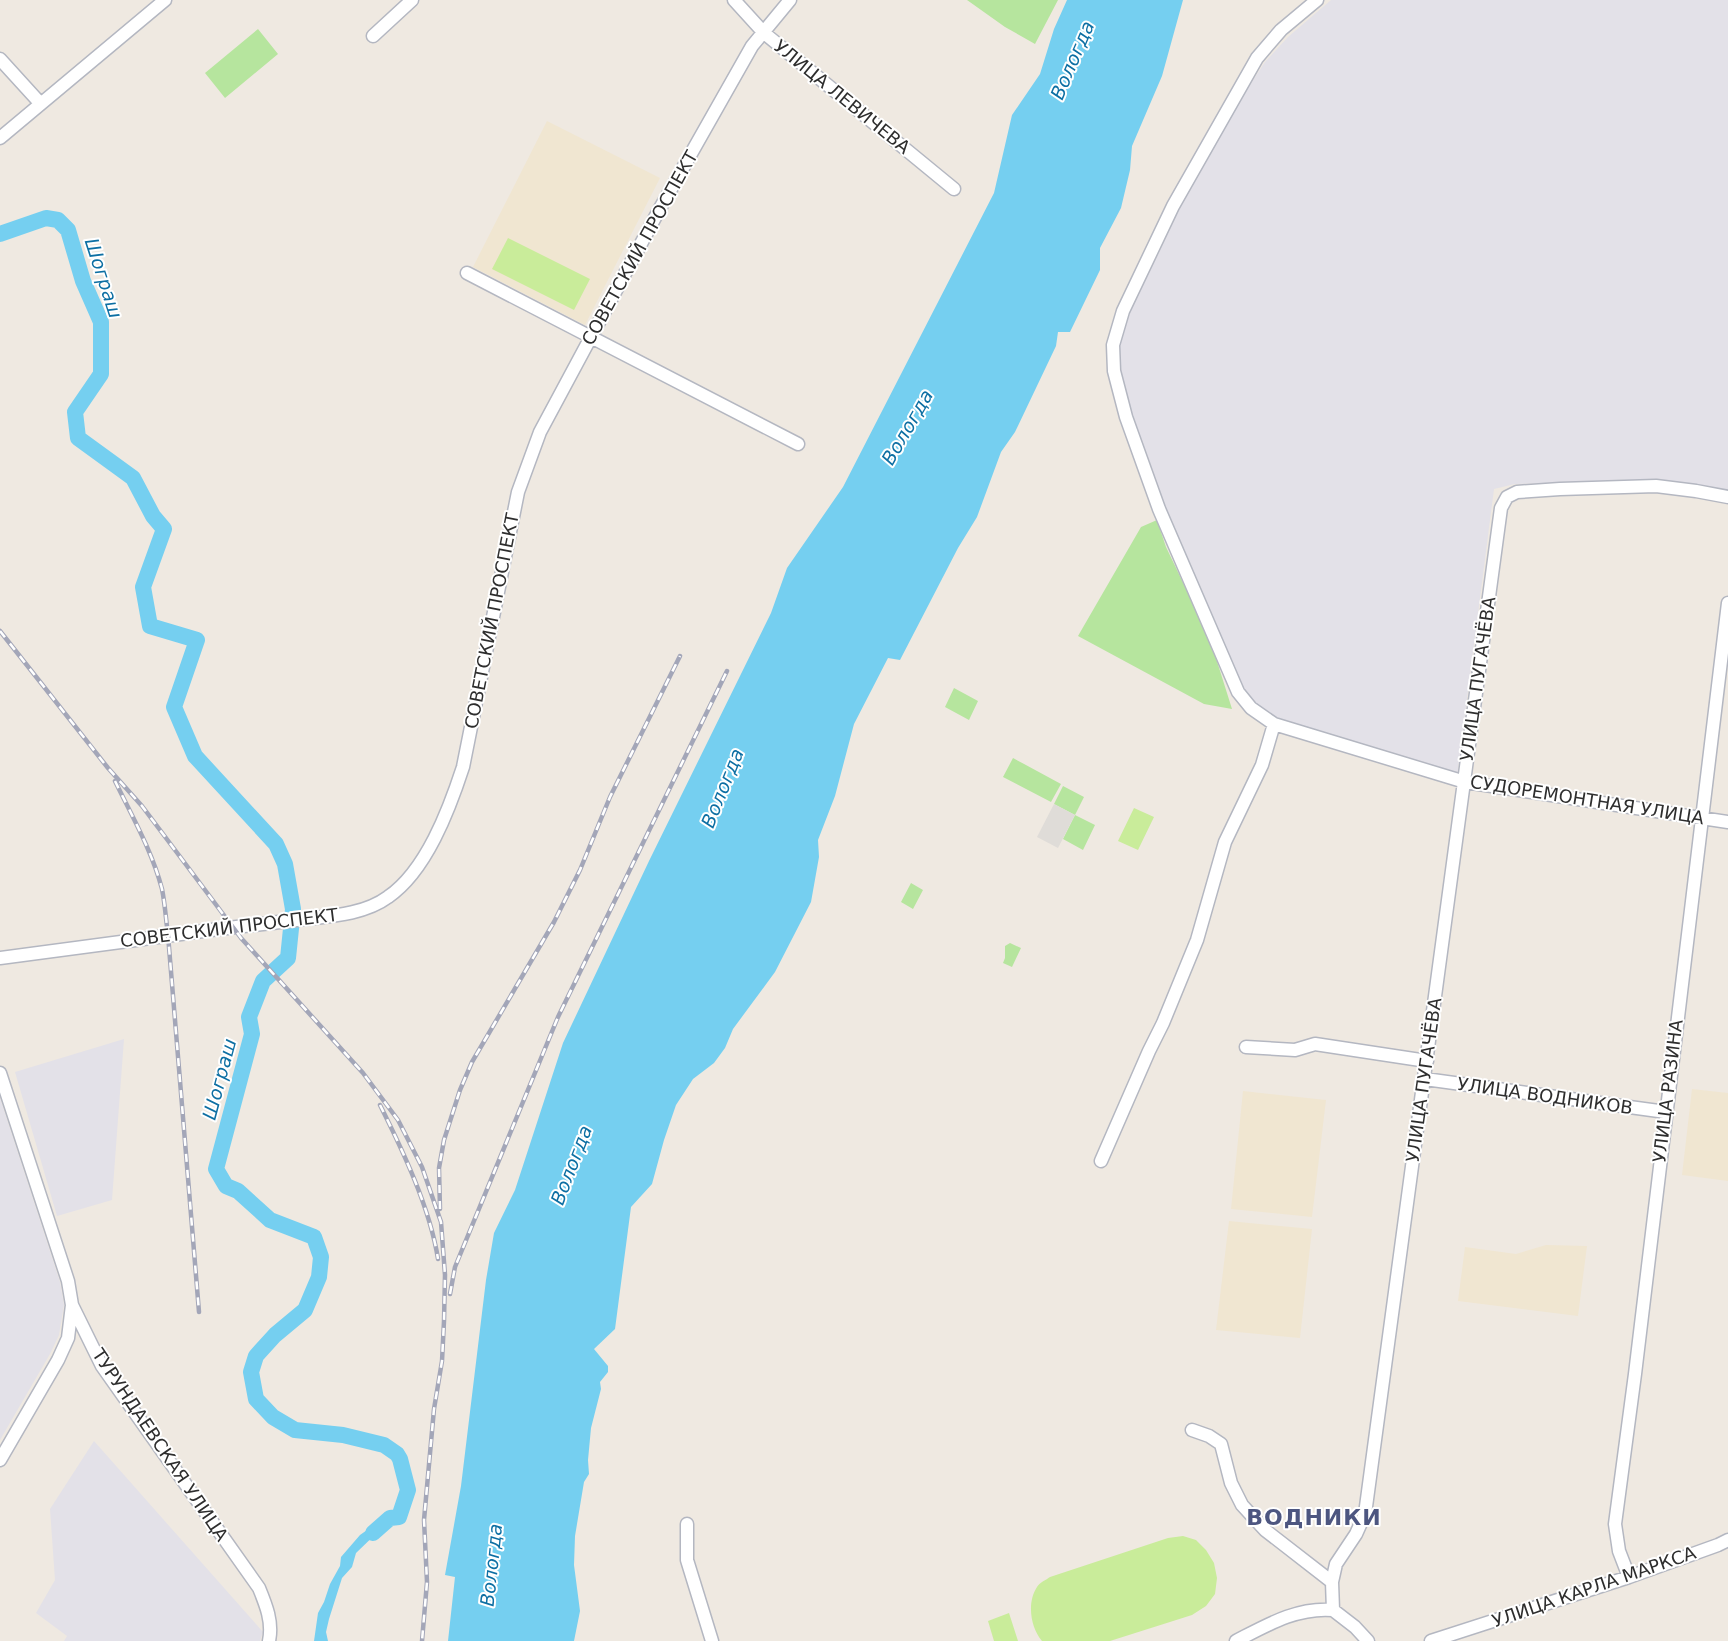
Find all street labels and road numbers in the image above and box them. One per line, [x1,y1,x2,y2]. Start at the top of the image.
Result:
street label: УЛИЦА ЛЕВИЧЕВА [770,35,915,158]
street label: СОВЕТСКИЙ ПРОСПЕКТ [577,146,702,349]
street label: СОВЕТСКИЙ ПРОСПЕКТ [460,510,523,731]
street label: УЛИЦА ПУГАЧЁВА [1456,595,1500,763]
street label: СУДОРЕМОНТНАЯ УЛИЦА [1469,771,1706,828]
street label: СОВЕТСКИЙ ПРОСПЕКТ [119,904,340,951]
street label: УЛИЦА ПУГАЧЁВА [1402,996,1446,1164]
street label: УЛИЦА РАЗИНА [1648,1018,1687,1164]
street label: УЛИЦА ВОДНИКОВ [1456,1073,1634,1118]
street label: ТУРУНДАЕВСКАЯ УЛИЦА [88,1344,233,1545]
street label: УЛИЦА КАРЛА МАРКСА [1489,1542,1699,1631]

